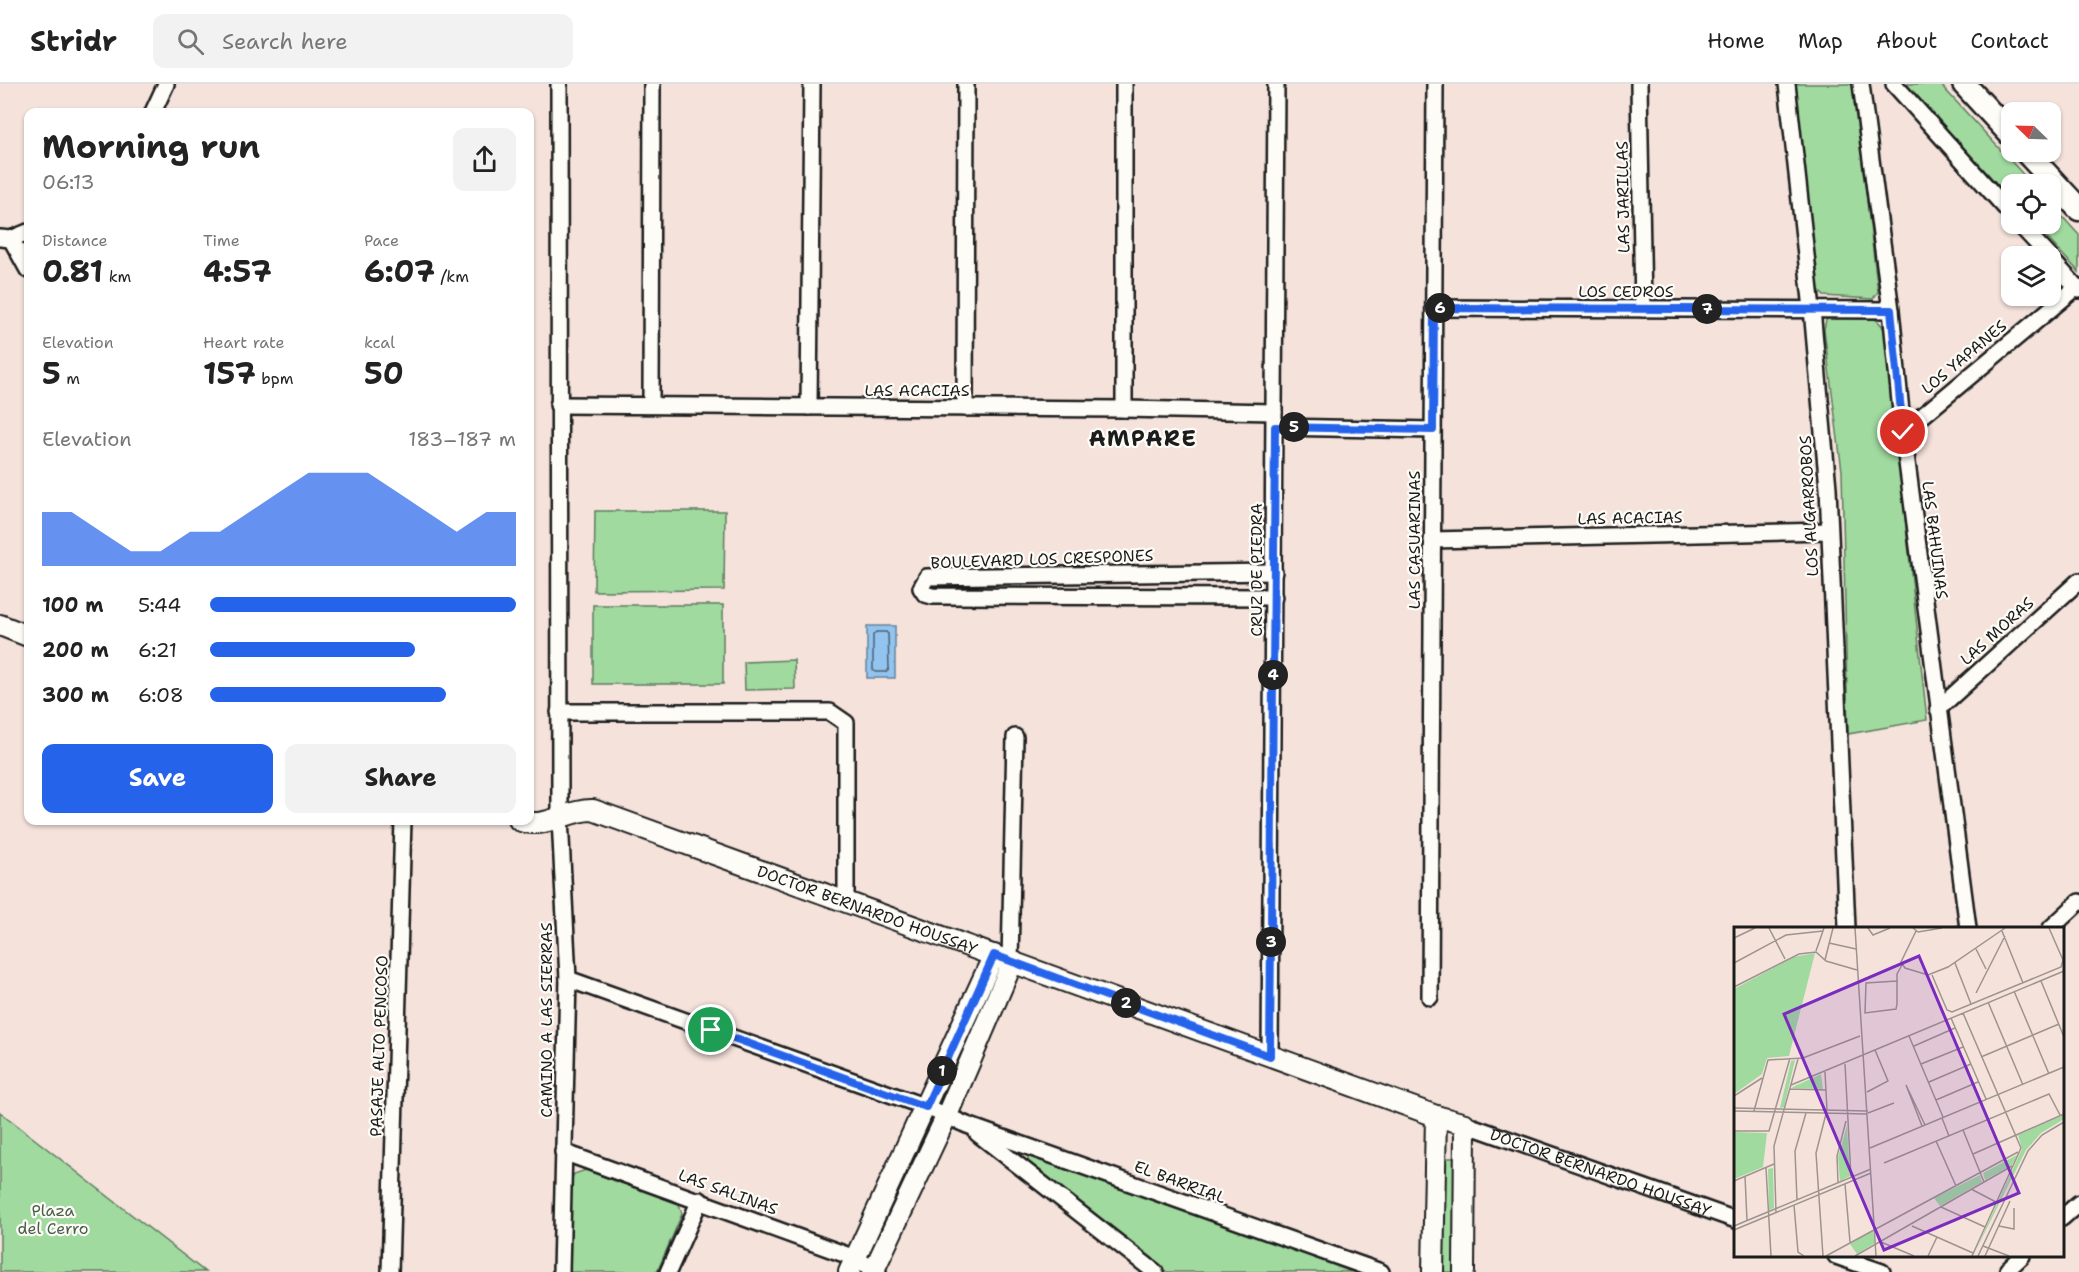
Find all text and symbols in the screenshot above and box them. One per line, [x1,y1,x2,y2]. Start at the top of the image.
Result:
search box [153,14,573,68]
text: Stridr [30,22,117,60]
icon: search [174,25,207,58]
text: Search here [222,27,348,56]
text: Home [1707,27,1765,55]
text: Map [1798,27,1843,55]
text: About [1876,27,1937,55]
text: Contact [1970,27,2049,55]
north arrow [2001,102,2061,162]
map controls [2001,102,2061,306]
text: Morning run [42,124,260,169]
button: share [453,128,516,191]
street label: LAS JARILLAS [1612,141,1634,253]
text: 06:13 [42,169,94,195]
button: locate [2001,174,2061,234]
text: Distance [42,230,108,251]
text: Time [203,230,240,251]
text: Pace [364,230,399,251]
button: layers [2001,246,2061,306]
text: 0.81 [42,251,103,292]
text: 4:57 [203,251,272,292]
text: 6:07 [364,251,435,292]
text: km [103,266,131,287]
text: /km [435,266,469,287]
street label: LOS CEDROS [1578,281,1674,302]
pin: 6 [1425,293,1455,323]
pin: 7 [1692,294,1722,324]
text: 6 [1434,297,1446,318]
text: 7 [1701,298,1713,319]
street label: LOS YAPANES [1917,315,2011,399]
text: Elevation [42,332,114,353]
text: Heart rate [203,332,285,353]
text: kcal [364,332,395,353]
text: 5 [42,353,61,394]
text: 157 [203,353,256,394]
text: 50 [364,353,404,394]
text: m [61,368,80,389]
text: bpm [256,368,293,389]
street label: LAS ACACIAS [864,380,970,401]
pin [1877,406,1928,457]
pin: 5 [1279,412,1309,442]
icon: check [1886,415,1919,448]
text: 5 [1289,416,1299,437]
district label: AMPARE [1089,424,1197,453]
text: Elevation [42,426,132,452]
text: 183–187 m [408,426,516,452]
street label: LOS ALGARROBOS [1795,435,1823,577]
street label: LAS CASUARINAS [1404,471,1425,609]
street label: LAS BAHUINAS [1917,480,1953,600]
street label: CRUZ DE PIEDRA [1246,503,1267,637]
street label: LAS ACACIAS [1577,507,1683,529]
street label: BOULEVARD LOS CRESPONES [930,545,1154,573]
text: 100 m [42,592,104,618]
text: 5:44 [138,592,181,618]
street label: LAS MORAS [1956,592,2038,670]
text: 200 m [42,637,109,663]
text: 6:21 [138,637,177,663]
pin: 4 [1258,660,1288,690]
text: 4 [1267,664,1279,685]
text: 300 m [42,682,109,708]
text: 6:08 [138,682,184,708]
button: Save [42,744,273,813]
button: Share [285,744,516,813]
street label: DOCTOR BERNARDO HOUSSAY [754,860,981,959]
street label: CAMINO A LAS SIERRAS [536,922,557,1118]
pin: 3 [1256,927,1286,957]
inset map [1734,927,2064,1257]
text: 3 [1265,931,1277,952]
street label: PASAJE ALTO PENCOSO [365,955,393,1137]
pin: 2 [1111,988,1141,1018]
text: 2 [1120,992,1132,1013]
pin [685,1004,736,1055]
icon: arrive [694,1013,727,1046]
pin: 1 [927,1056,957,1086]
text: 1 [938,1060,946,1081]
street label: DOCTOR BERNARDO HOUSSAY [1487,1123,1714,1221]
street label: EL BARRIAL [1131,1156,1229,1208]
street label: LAS SALINAS [675,1164,781,1220]
park label: Plaza del Cerro [18,1200,88,1239]

